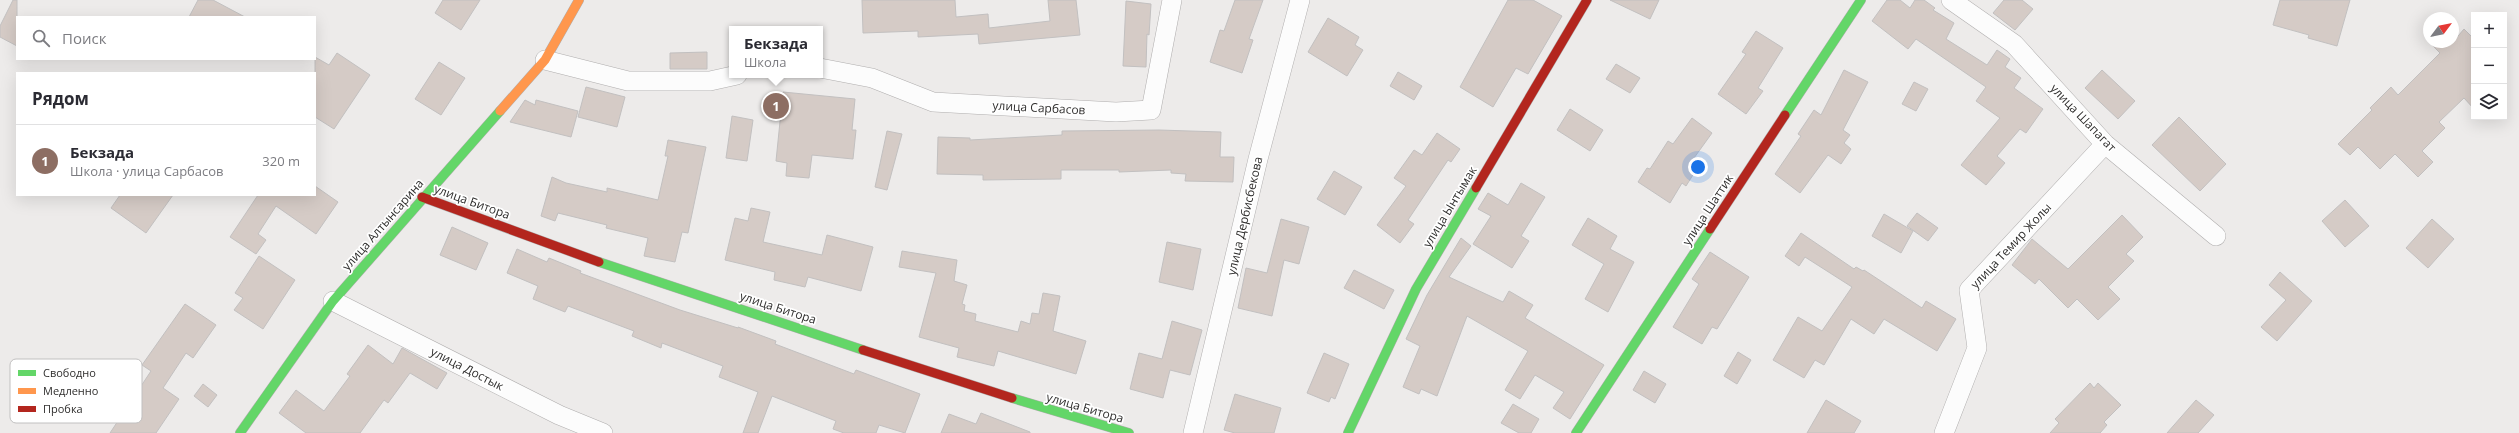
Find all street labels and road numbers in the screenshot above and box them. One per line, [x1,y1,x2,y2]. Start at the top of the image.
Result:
street label: улица Шапагат [2047,80,2120,156]
street label: улица Сарбасов [992,97,1086,118]
street label: улица Дербисбекова [1223,155,1266,277]
street label: улица Ынтымак [1419,162,1481,251]
street label: улица Шаттик [1678,170,1737,249]
street label: улица Алтынсарина [338,175,427,274]
street label: улица Битора [432,180,513,223]
street label: улица Темир Жолы [1966,199,2055,292]
street label: улица Битора [738,287,819,328]
street label: улица Достык [428,343,507,395]
street label: улица Битора [1045,388,1126,427]

